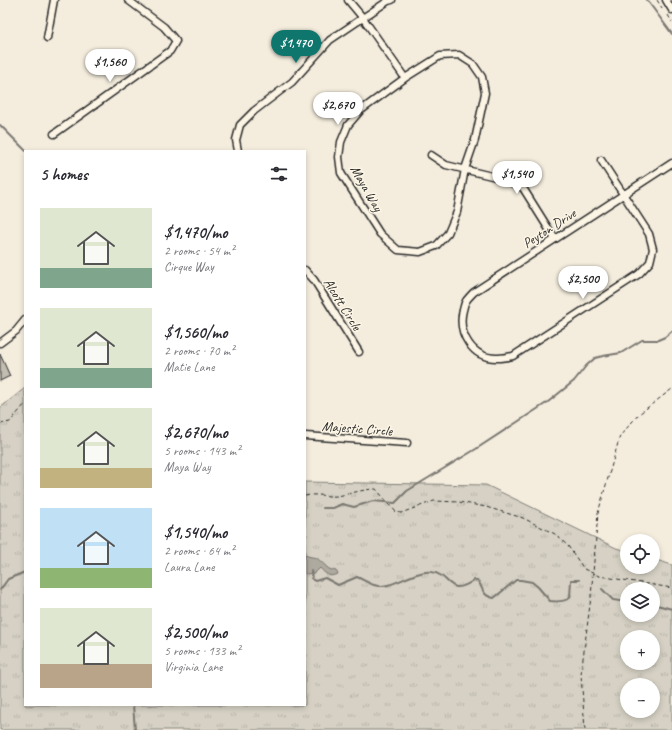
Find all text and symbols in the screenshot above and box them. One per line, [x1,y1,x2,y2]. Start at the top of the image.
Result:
pin: $1,470 [263,30,329,64]
text: $1,470 [280,35,312,51]
pin: $1,560 [77,49,143,83]
text: $1,560 [94,54,126,70]
pin: $2,670 [305,92,371,126]
text: $2,670 [322,97,354,113]
pin: $1,540 [484,161,550,195]
street label: Maya Way [347,162,387,215]
icon: filters [268,163,290,185]
text: 5 homes [40,164,88,185]
text: $1,540 [501,166,533,182]
street label: Peyton Drive [520,204,580,252]
text: $1,470/mo [164,222,227,243]
icon: home [72,224,120,272]
text: 2 rooms · 54 m² [164,243,234,259]
text: Cirque Way [164,259,214,275]
pin: $2,500 [550,266,616,300]
text: $2,500 [567,271,599,287]
street label: Alcott Circle [320,275,366,335]
text: $1,560/mo [164,322,227,343]
icon: home [72,324,120,372]
text: 2 rooms · 70 m² [164,343,234,359]
text: Matie Lane [164,359,214,375]
street label: Majestic Circle [321,418,394,440]
text: $2,670/mo [164,422,228,443]
icon: home [72,424,120,472]
text: 5 rooms · 143 m² [164,443,240,459]
text: Maya Way [164,459,211,475]
text: $1,540/mo [164,522,227,543]
icon: home [72,524,120,572]
map controls [620,534,660,718]
button: locate [620,534,660,574]
text: 2 rooms · 64 m² [164,543,234,559]
text: Laura Lane [164,559,214,575]
button: layers [620,582,660,622]
text: $2,500/mo [164,622,227,643]
icon: home [72,624,120,672]
button: + [620,630,660,670]
text: 5 rooms · 133 m² [164,643,240,659]
text: Virginia Lane [164,659,222,675]
button: − [620,678,660,718]

